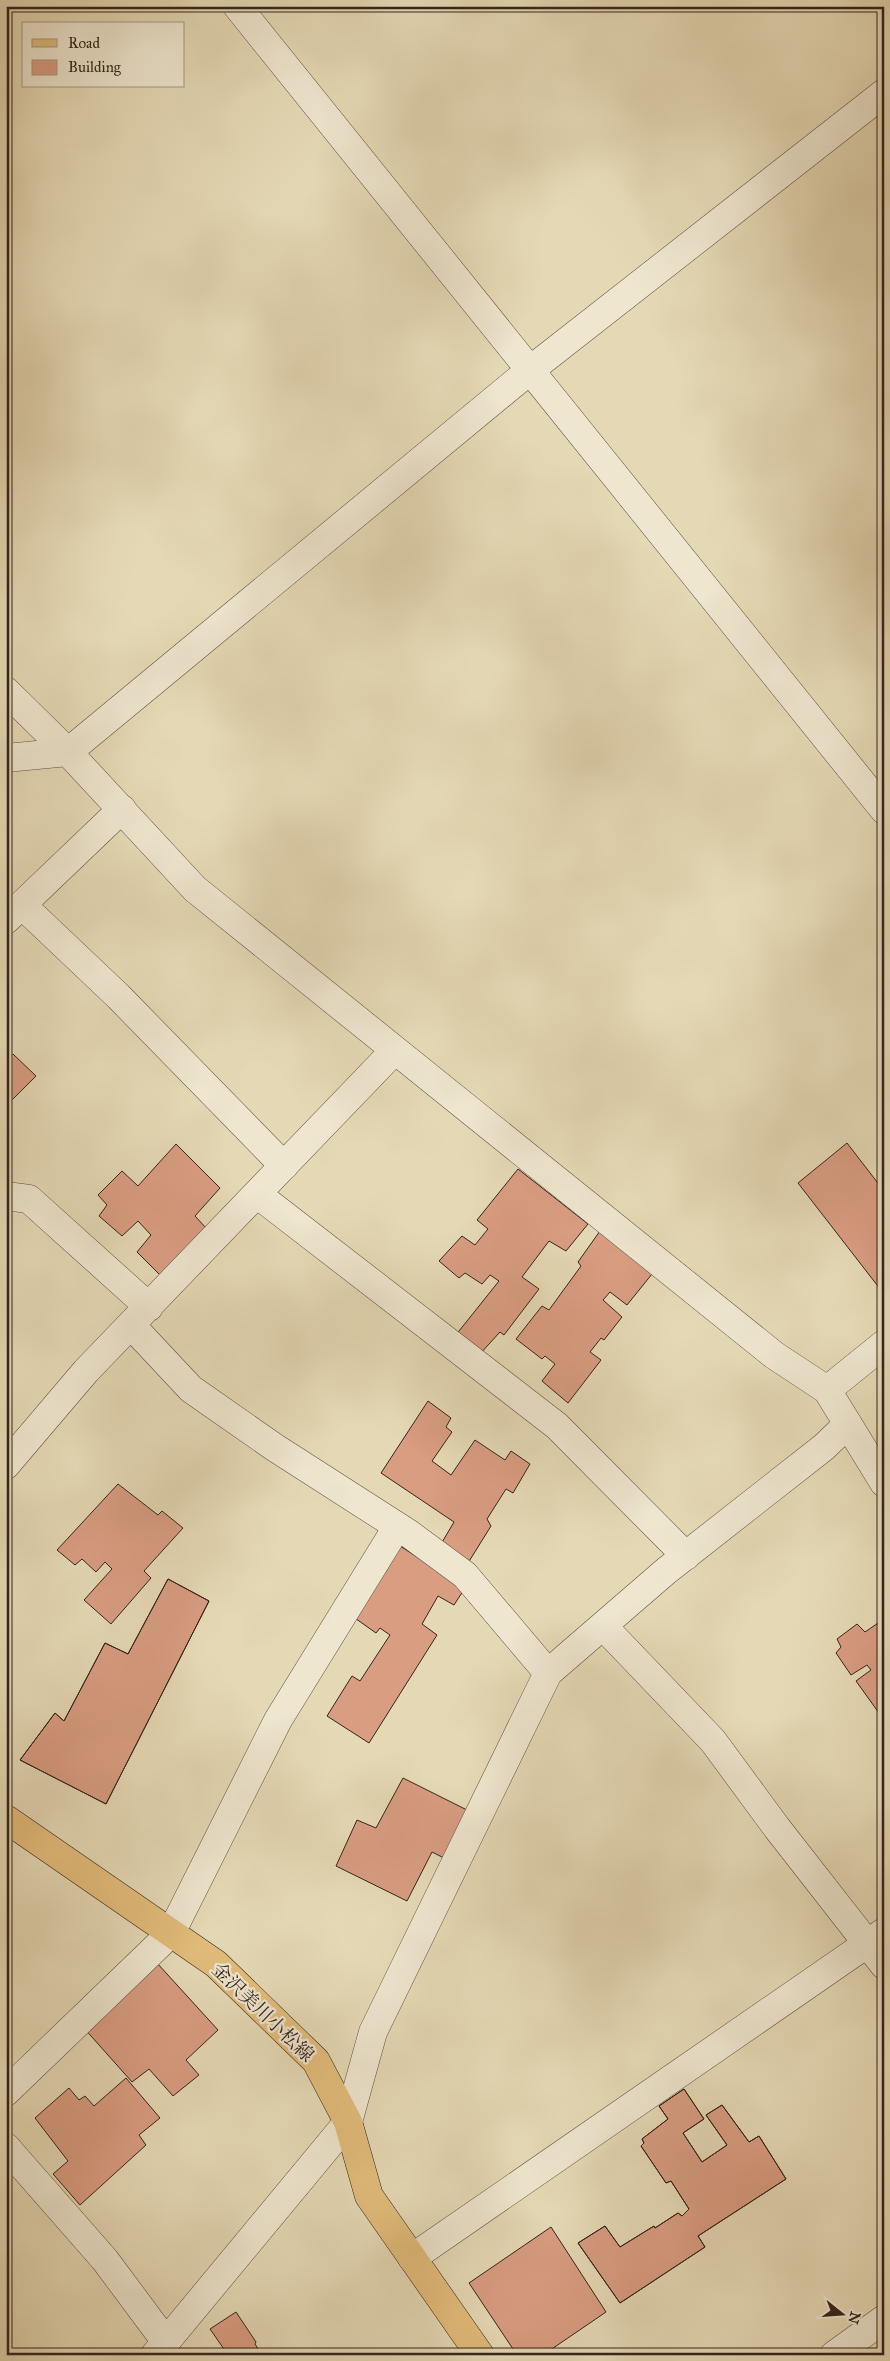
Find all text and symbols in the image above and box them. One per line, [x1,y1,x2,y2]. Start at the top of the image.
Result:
legend [22,22,185,88]
text: Road [68,34,100,52]
text: Building [68,58,122,76]
street label: 金沢美川小松線 [207,1958,319,2066]
north arrow [818,2288,868,2338]
text: N [844,2309,864,2326]

